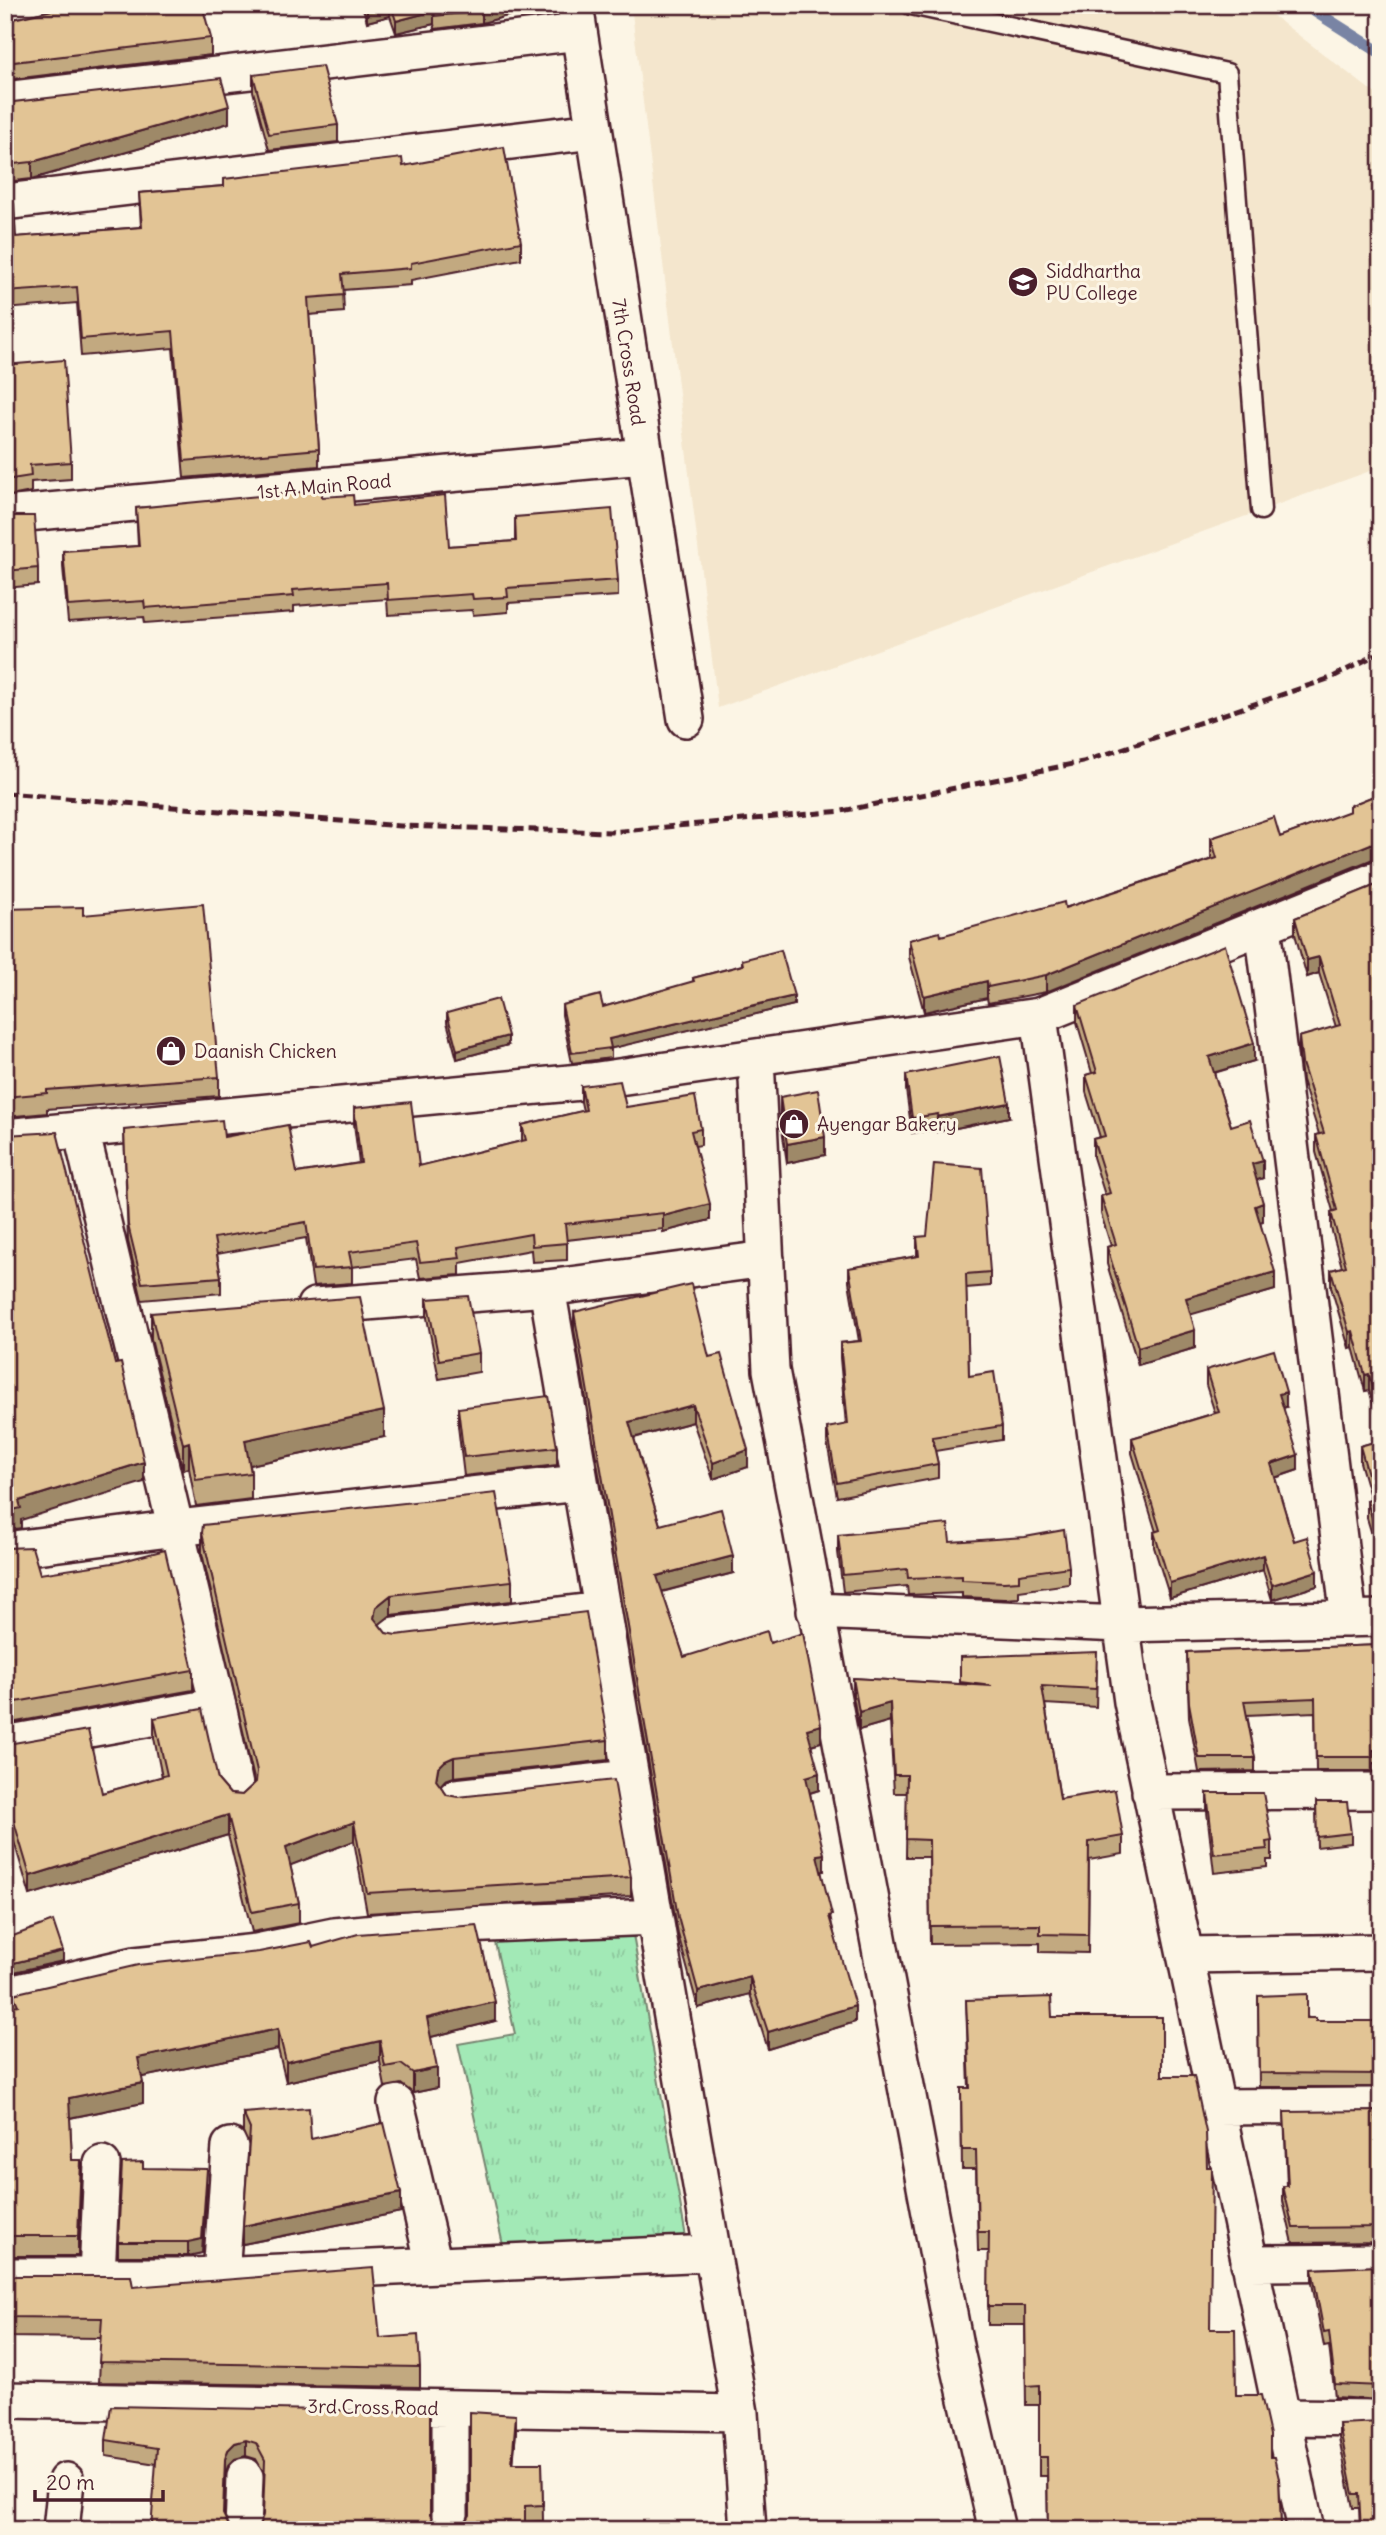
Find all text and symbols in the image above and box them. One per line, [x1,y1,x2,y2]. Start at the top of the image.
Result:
place label: Siddhartha PU College [1046,259,1141,305]
school or university icon: Siddhartha PU College [1006,265,1040,299]
street label: 7th Cross Road [607,297,651,427]
street label: 1st A Main Road [256,468,392,504]
shop icon: Daanish Chicken [154,1034,188,1068]
place label: Daanish Chicken [194,1039,337,1063]
shop icon: Ayengar Bakery [777,1107,811,1141]
place label: Ayengar Bakery [817,1112,957,1136]
street label: 3rd Cross Road [307,2394,439,2420]
scale bar [35,2458,163,2502]
text: 20 m [46,2469,95,2496]

